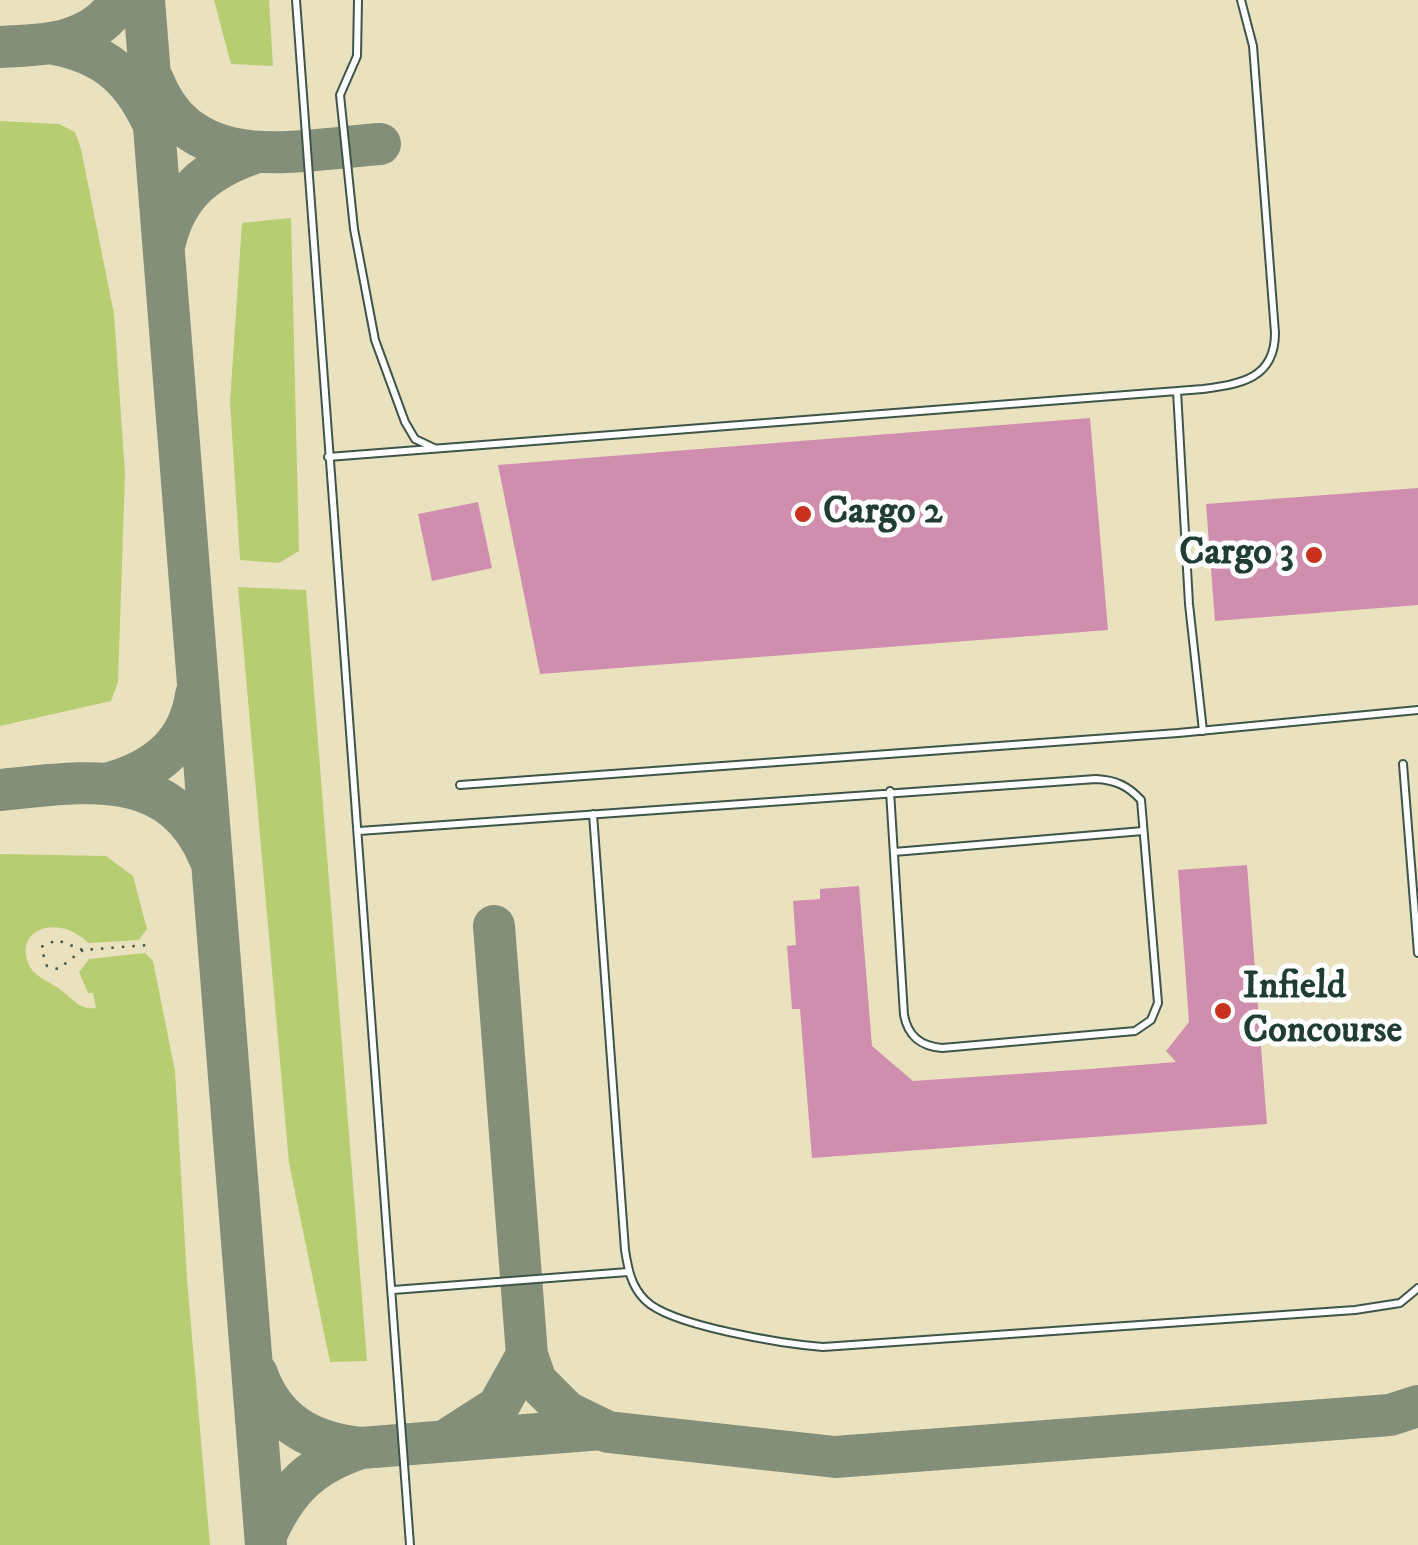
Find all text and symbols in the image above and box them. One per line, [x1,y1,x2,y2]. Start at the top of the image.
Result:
place label: Cargo 2 [823,491,942,537]
marker: Cargo 2 [792,503,814,525]
place label: Cargo 3 [1179,532,1294,578]
marker: Cargo 3 [1303,544,1325,566]
place label: Infield Concourse [1243,966,1402,1056]
marker: Infield Concourse [1212,1000,1234,1022]

